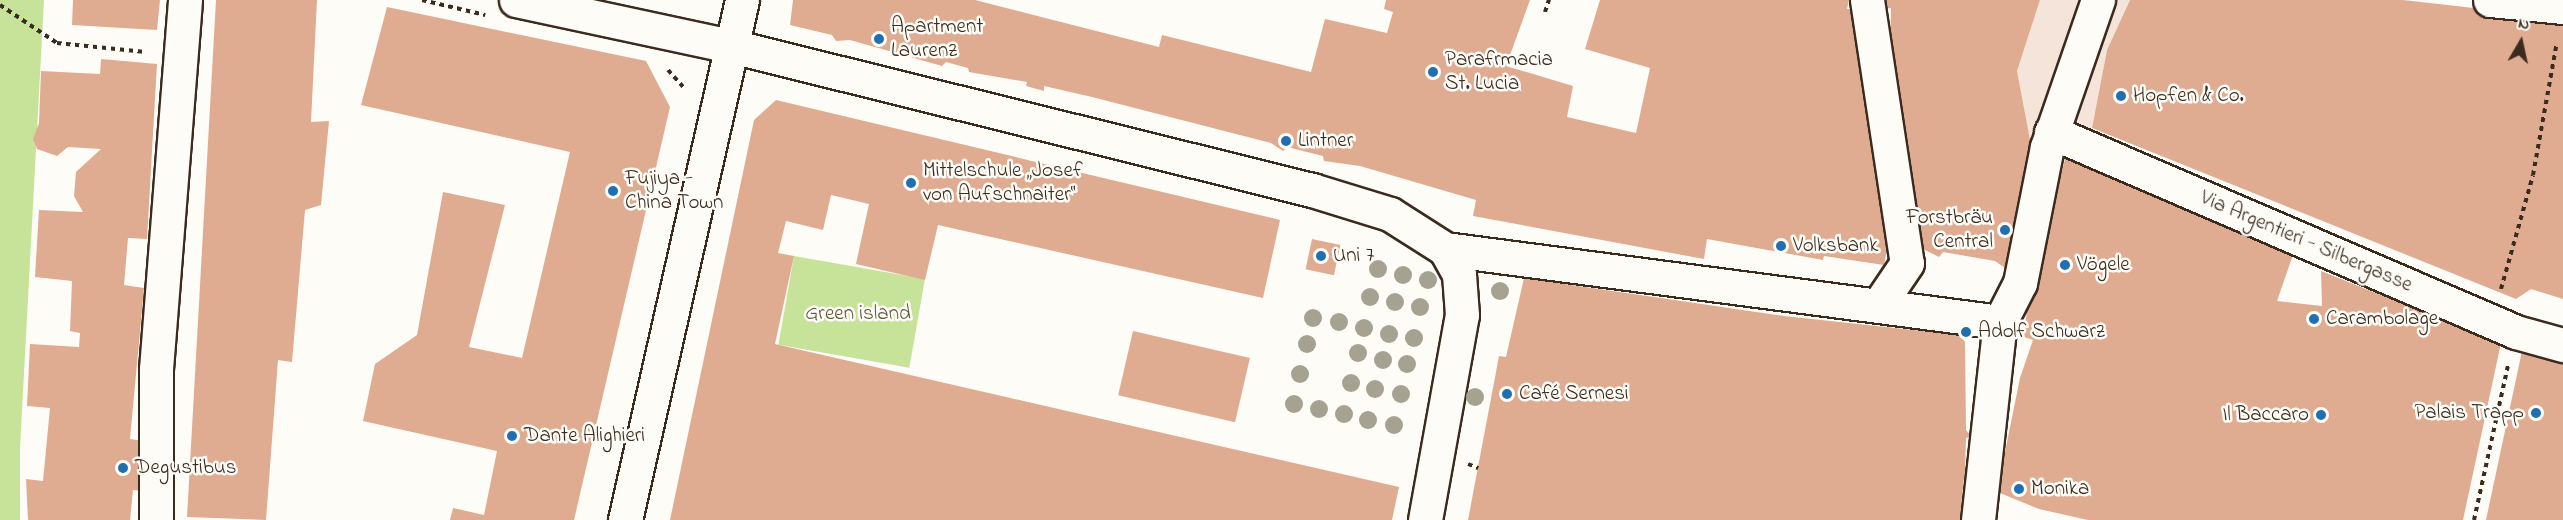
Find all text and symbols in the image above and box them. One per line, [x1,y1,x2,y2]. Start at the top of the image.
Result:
north arrow [2491,12,2551,72]
text: N [2517,12,2531,37]
place label: Apartment Laurenz [891,14,983,64]
marker: Apartment Laurenz [872,32,886,46]
place label: Parafrmacia St. Lucia [1445,47,1553,97]
marker: Parafrmacia St. Lucia [1426,65,1440,79]
place label: Hopfen & Co. [2133,83,2244,109]
marker: Hopfen & Co. [2114,89,2128,103]
place label: Lintner [1298,128,1353,154]
marker: Lintner [1279,134,1293,148]
place label: Mittelschule „Josef von Aufschnaiter“ [923,158,1083,208]
place label: Fujiya - China Town [625,166,723,216]
marker: Mittelschule „Josef von Aufschnaiter“ [904,176,918,190]
marker: Fujiya - China Town [606,184,620,198]
street label: Via Argentieri - Silbergasse [2196,186,2416,298]
place label: Forstbräu Central [1906,205,1993,255]
marker: Forstbräu Central [1998,223,2012,237]
place label: Volksbank [1793,233,1879,259]
marker: Volksbank [1774,239,1788,253]
place label: Uni 7 [1333,243,1374,269]
marker: Uni 7 [1314,249,1328,263]
place label: Vögele [2077,252,2130,278]
marker: Vögele [2058,258,2072,272]
park label: Green island [805,301,911,327]
place label: Carambolage [2326,306,2438,332]
marker: Carambolage [2307,312,2321,326]
place label: Adolf Schwarz [1978,319,2105,345]
marker: Adolf Schwarz [1959,325,1973,339]
place label: Café Sernesi [1519,381,1629,407]
marker: Café Sernesi [1500,387,1514,401]
place label: Palais Trapp [2414,400,2524,426]
place label: Il Baccaro [2222,402,2309,428]
marker: Palais Trapp [2529,406,2543,420]
marker: Il Baccaro [2314,408,2328,422]
place label: Dante Alighieri [524,423,645,449]
marker: Dante Alighieri [505,429,519,443]
place label: Degustibus [135,455,236,481]
marker: Degustibus [116,461,130,475]
place label: Monika [2031,476,2089,502]
marker: Monika [2012,482,2026,496]

